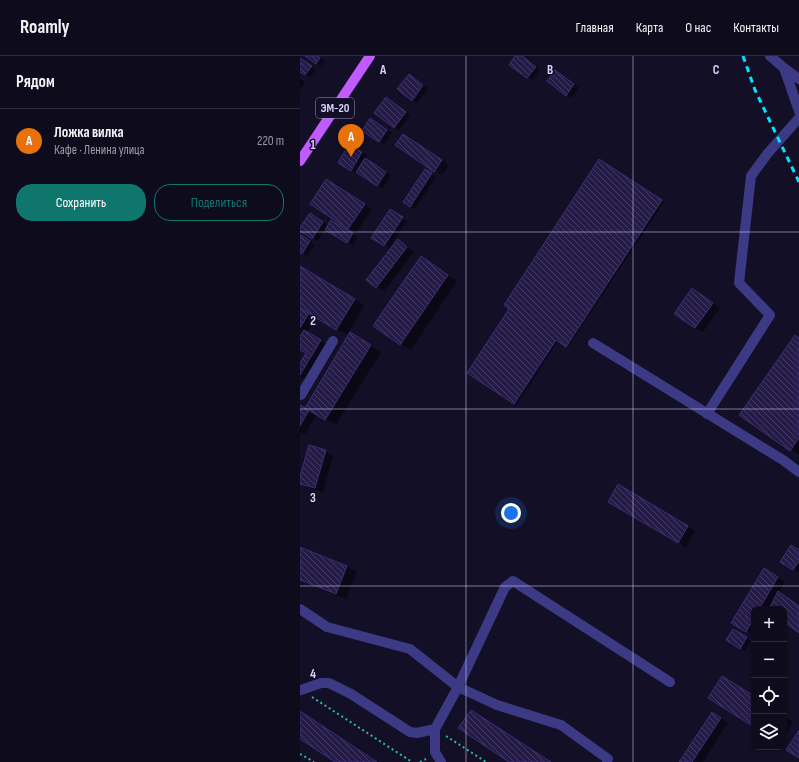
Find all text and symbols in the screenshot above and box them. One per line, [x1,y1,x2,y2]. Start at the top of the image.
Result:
text: Roamly [20,16,70,39]
text: Главная [576,19,614,36]
text: Карта [636,19,663,36]
text: О нас [685,19,711,36]
text: Контакты [733,19,779,36]
text: A [379,62,387,78]
text: B [547,62,553,78]
text: C [713,62,720,78]
text: Рядом [16,72,55,92]
road number: ЭМ-20 [316,98,354,118]
text: Ложка вилка [54,123,124,142]
pin: A [338,124,364,157]
text: A [26,133,32,149]
text: 220 m [257,133,284,149]
text: 1 [310,137,316,153]
text: Кафе · Ленина улица [54,142,145,158]
button: Сохранить [16,184,146,221]
button: Поделиться [154,184,284,221]
text: 2 [310,313,316,329]
text: 3 [310,490,316,506]
your location [501,503,521,523]
map controls [751,606,787,750]
button: + [751,606,787,642]
button: − [751,642,787,678]
text: 4 [310,666,316,682]
button: locate [751,678,787,714]
button: layers [751,714,787,750]

